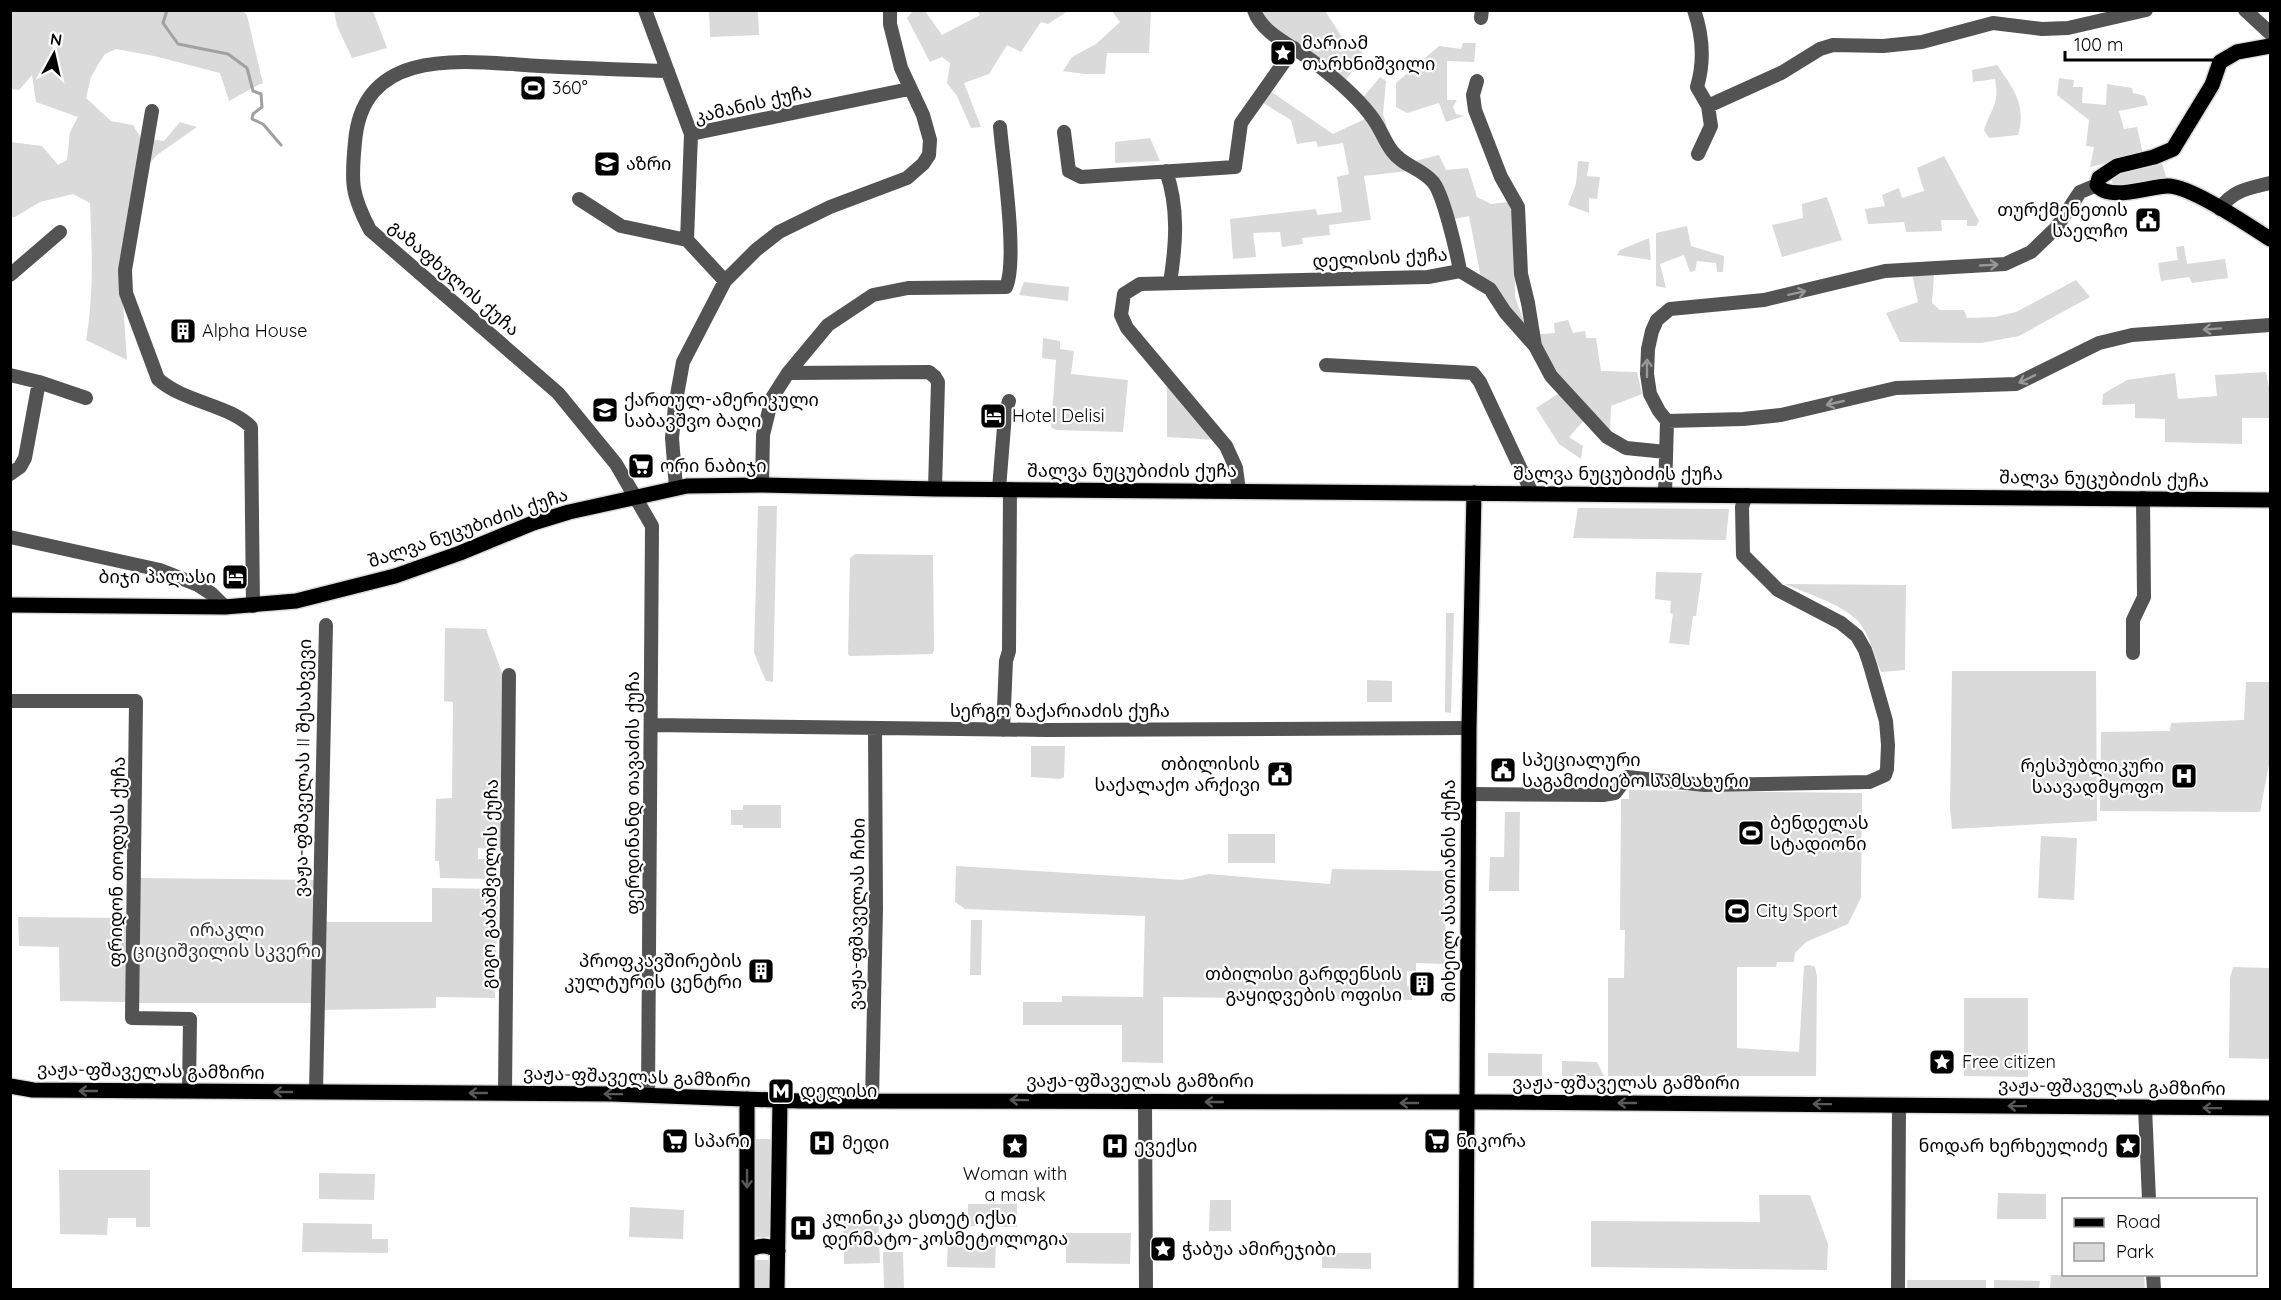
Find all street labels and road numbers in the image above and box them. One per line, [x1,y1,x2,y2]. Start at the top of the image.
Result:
street label: კამანის ქუჩა [692,79,814,128]
street label: გაზაფხულის ქუჩა [384,215,524,341]
street label: დელისის ქუჩა [1312,242,1448,273]
street label: შალვა ნუცუბიძის ქუჩა [1027,459,1237,482]
street label: შალვა ნუცუბიძის ქუჩა [1513,462,1723,485]
street label: შალვა ნუცუბიძის ქუჩა [1999,465,2209,492]
street label: შალვა ნუცუბიძის ქუჩა [365,483,571,573]
street label: ვაჟა-ფშაველას II შესახვევი [289,639,316,897]
street label: ფერდინანდ თავაძის ქუჩა [621,671,644,915]
street label: სერგო ზაქარიაძის ქუჩა [950,699,1170,722]
street label: ფრიდონ თოდუას ქუჩა [103,756,130,968]
street label: გიგო გაბაშვილის ქუჩა [476,779,503,989]
street label: მიხეილ ასათიანის ქუჩა [1437,779,1460,1003]
street label: ვაჟა-ფშაველას ჩიხი [843,818,870,1010]
street label: ვაჟა-ფშაველას გამზირი [37,1057,265,1084]
street label: ვაჟა-ფშაველას გამზირი [523,1061,751,1092]
street label: ვაჟა-ფშაველას გამზირი [1026,1069,1254,1092]
street label: ვაჟა-ფშაველას გამზირი [1512,1071,1740,1094]
street label: ვაჟა-ფშაველას გამზირი [1998,1073,2226,1100]

